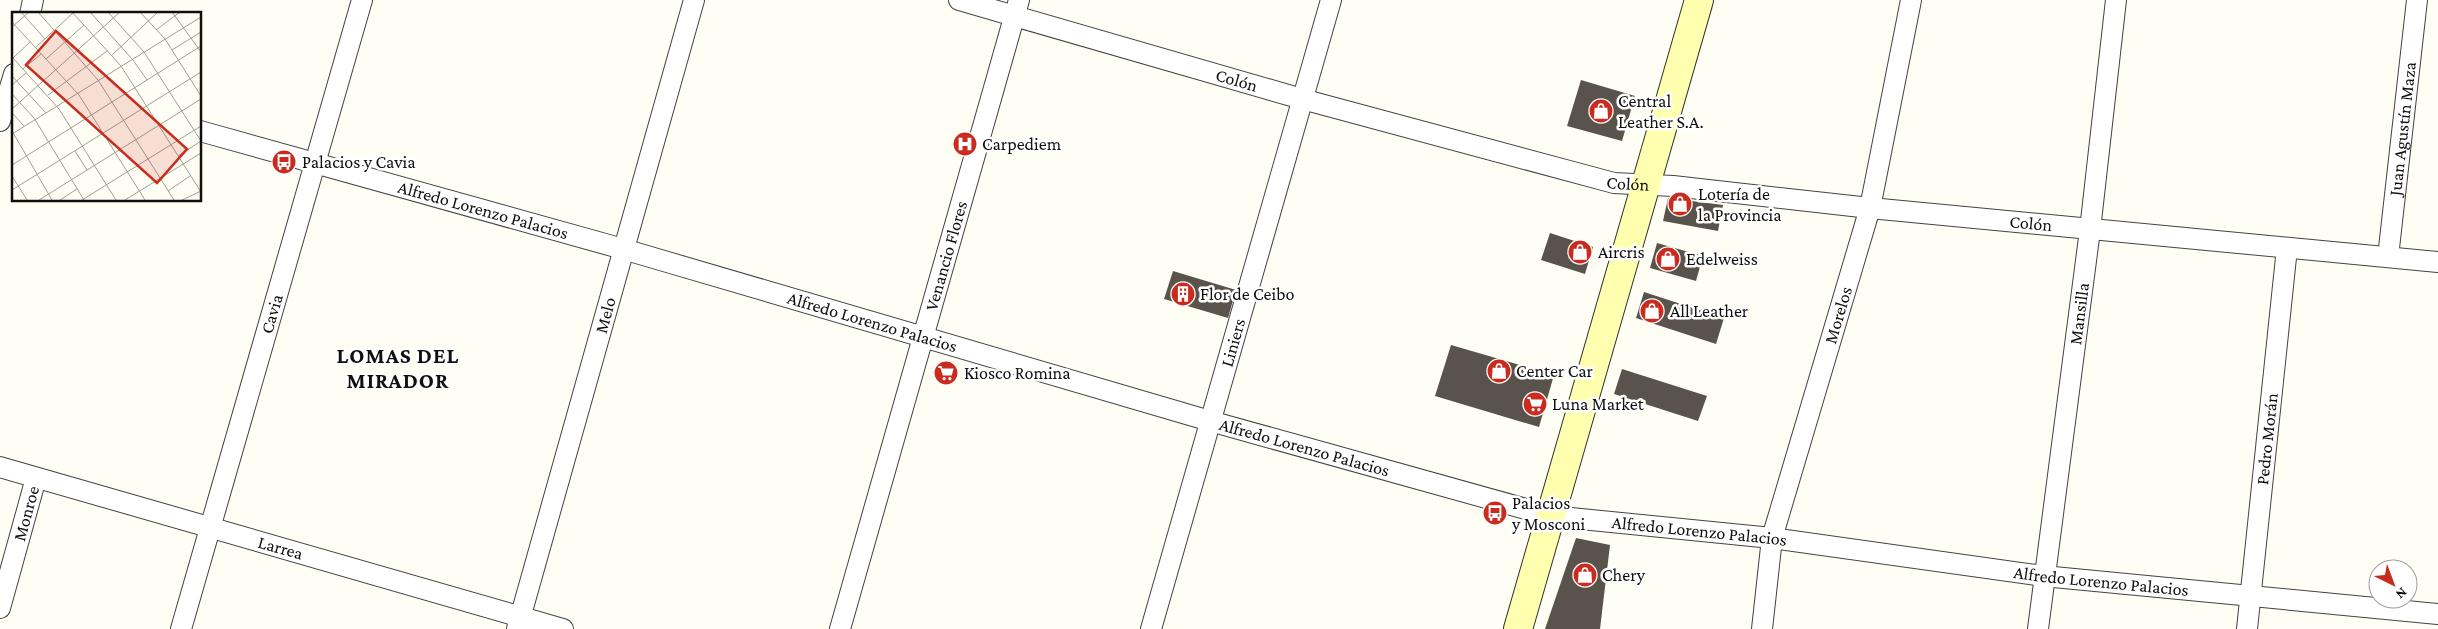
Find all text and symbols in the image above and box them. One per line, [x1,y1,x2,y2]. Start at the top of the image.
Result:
inset map [12,12,201,201]
street label: Juan Agustín Maza [2385,61,2420,199]
street label: Colón [1213,65,1260,96]
place label: Central Leather S.A. [1618,91,1704,132]
shop icon: Central Leather S.A. [1588,98,1614,124]
hospital icon: Carpediem [952,131,978,157]
place label: Carpediem [982,134,1062,154]
bus stop icon: Palacios y Cavia [271,149,297,175]
place label: Palacios y Cavia [302,152,416,172]
street label: Colón [1604,171,1650,195]
street label: Alfredo Lorenzo Palacios [396,177,571,243]
place label: Lotería de la Provincia [1698,184,1782,225]
shop icon: Lotería de la Provincia [1667,191,1693,217]
street label: Venancio Flores [921,199,971,313]
street label: Colón [2009,211,2053,235]
shop icon: Aircris [1567,239,1593,265]
place label: Aircris [1598,242,1645,262]
shop icon: Edelweiss [1655,246,1681,272]
place label: Edelweiss [1686,249,1758,269]
building icon: Flor de Ceibo [1170,281,1196,307]
street label: Mansilla [2065,281,2093,346]
place label: Flor de Ceibo [1200,284,1294,304]
street label: Morelos [1820,284,1856,346]
street label: Alfredo Lorenzo Palacios [785,288,960,356]
street label: Cavia [257,292,287,336]
street label: Melo [591,295,620,335]
shop icon: All Leather [1639,298,1665,324]
place label: All Leather [1670,301,1749,321]
street label: Liniers [1217,316,1249,369]
district label: LOMAS DEL MIRADOR [337,343,459,393]
shop icon: Center Car [1486,358,1512,384]
supermarket icon: Kiosco Romina [933,360,959,386]
place label: Center Car [1516,361,1593,381]
place label: Kiosco Romina [964,363,1071,383]
supermarket icon: Luna Market [1522,391,1548,417]
street label: Pedro Morán [2252,392,2282,486]
place label: Luna Market [1552,394,1645,414]
street label: Alfredo Lorenzo Palacios [1217,414,1392,481]
street label: Monroe [9,484,43,543]
place label: Palacios y Mosconi [1511,493,1586,534]
bus stop icon: Palacios y Mosconi [1482,500,1508,526]
street label: Alfredo Lorenzo Palacios [1611,512,1788,550]
street label: Larrea [256,532,305,564]
north arrow [2368,559,2418,609]
shop icon: Chery [1572,562,1598,588]
street label: Alfredo Lorenzo Palacios [2012,562,2190,600]
place label: Chery [1602,565,1646,585]
text: N [2392,585,2411,603]

